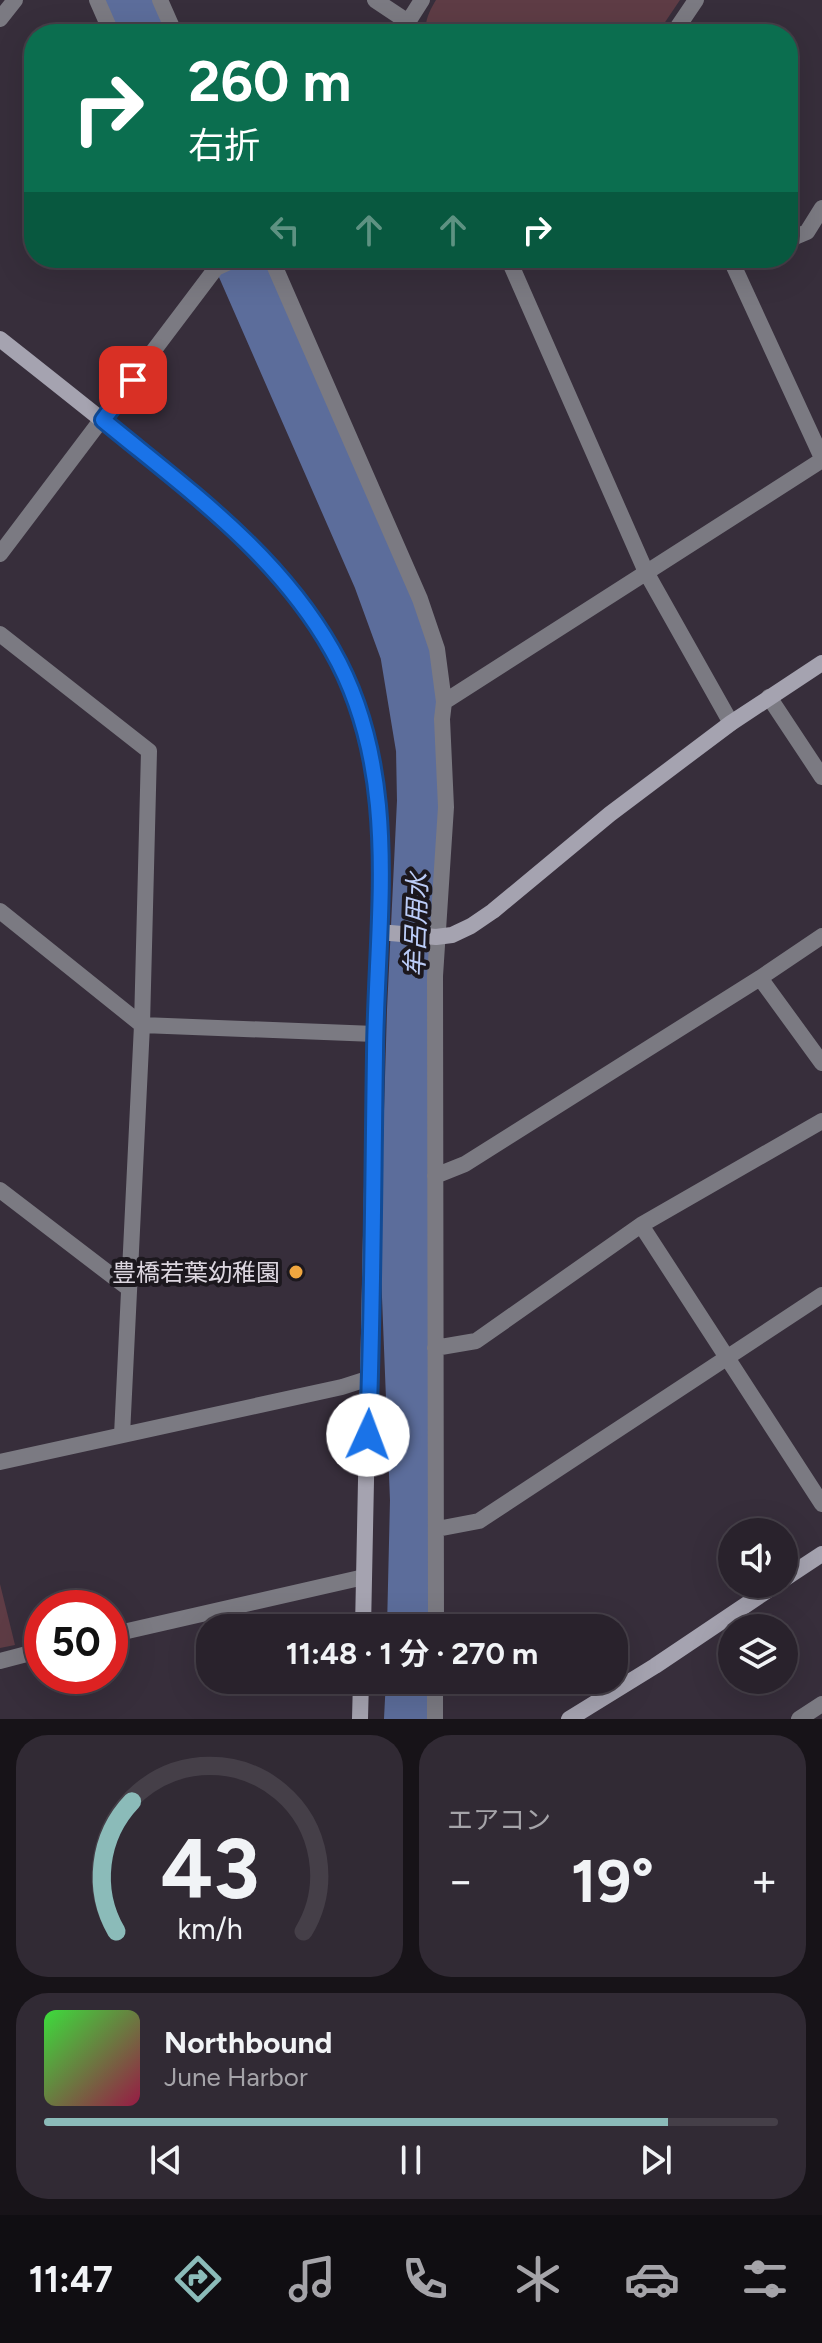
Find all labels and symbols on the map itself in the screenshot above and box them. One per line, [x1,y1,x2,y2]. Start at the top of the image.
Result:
pin [99,346,167,414]
water label: 牟呂用水 [398,869,434,978]
place label: 豊橋若葉幼稚園 [112,1258,280,1287]
marker: 豊橋若葉幼稚園 [287,1263,305,1281]
position arrow [326,1393,410,1477]
speed limit sign: 50 [24,1590,128,1694]

